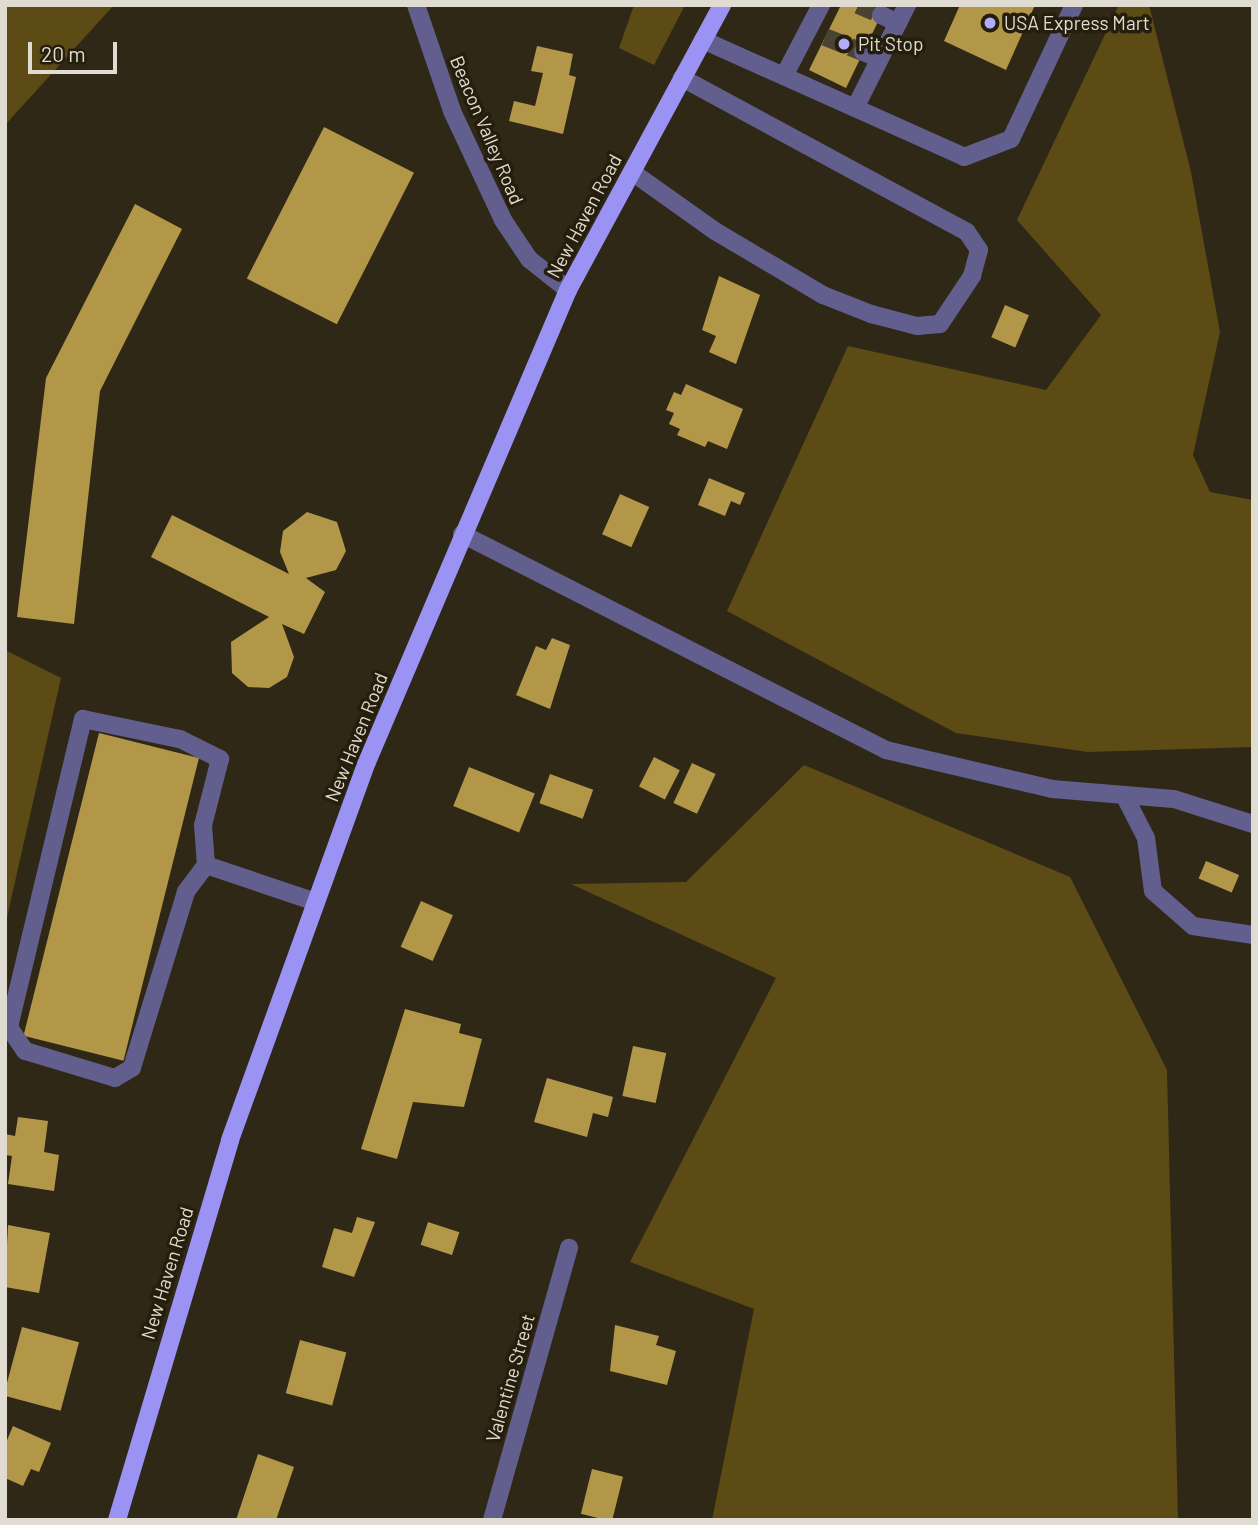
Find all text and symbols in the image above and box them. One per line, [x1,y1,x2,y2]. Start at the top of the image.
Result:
place label: USA Express Mart [1004,12,1150,34]
marker: USA Express Mart [982,15,998,31]
scale bar [32,28,121,72]
place label: Pit Stop [858,33,923,55]
marker: Pit Stop [836,36,852,52]
text: 20 m [41,41,86,66]
street label: Beacon Valley Road [445,52,529,208]
street label: New Haven Road [542,150,626,282]
street label: New Haven Road [320,669,392,805]
street label: New Haven Road [136,1204,198,1342]
street label: Valentine Street [481,1311,539,1445]

